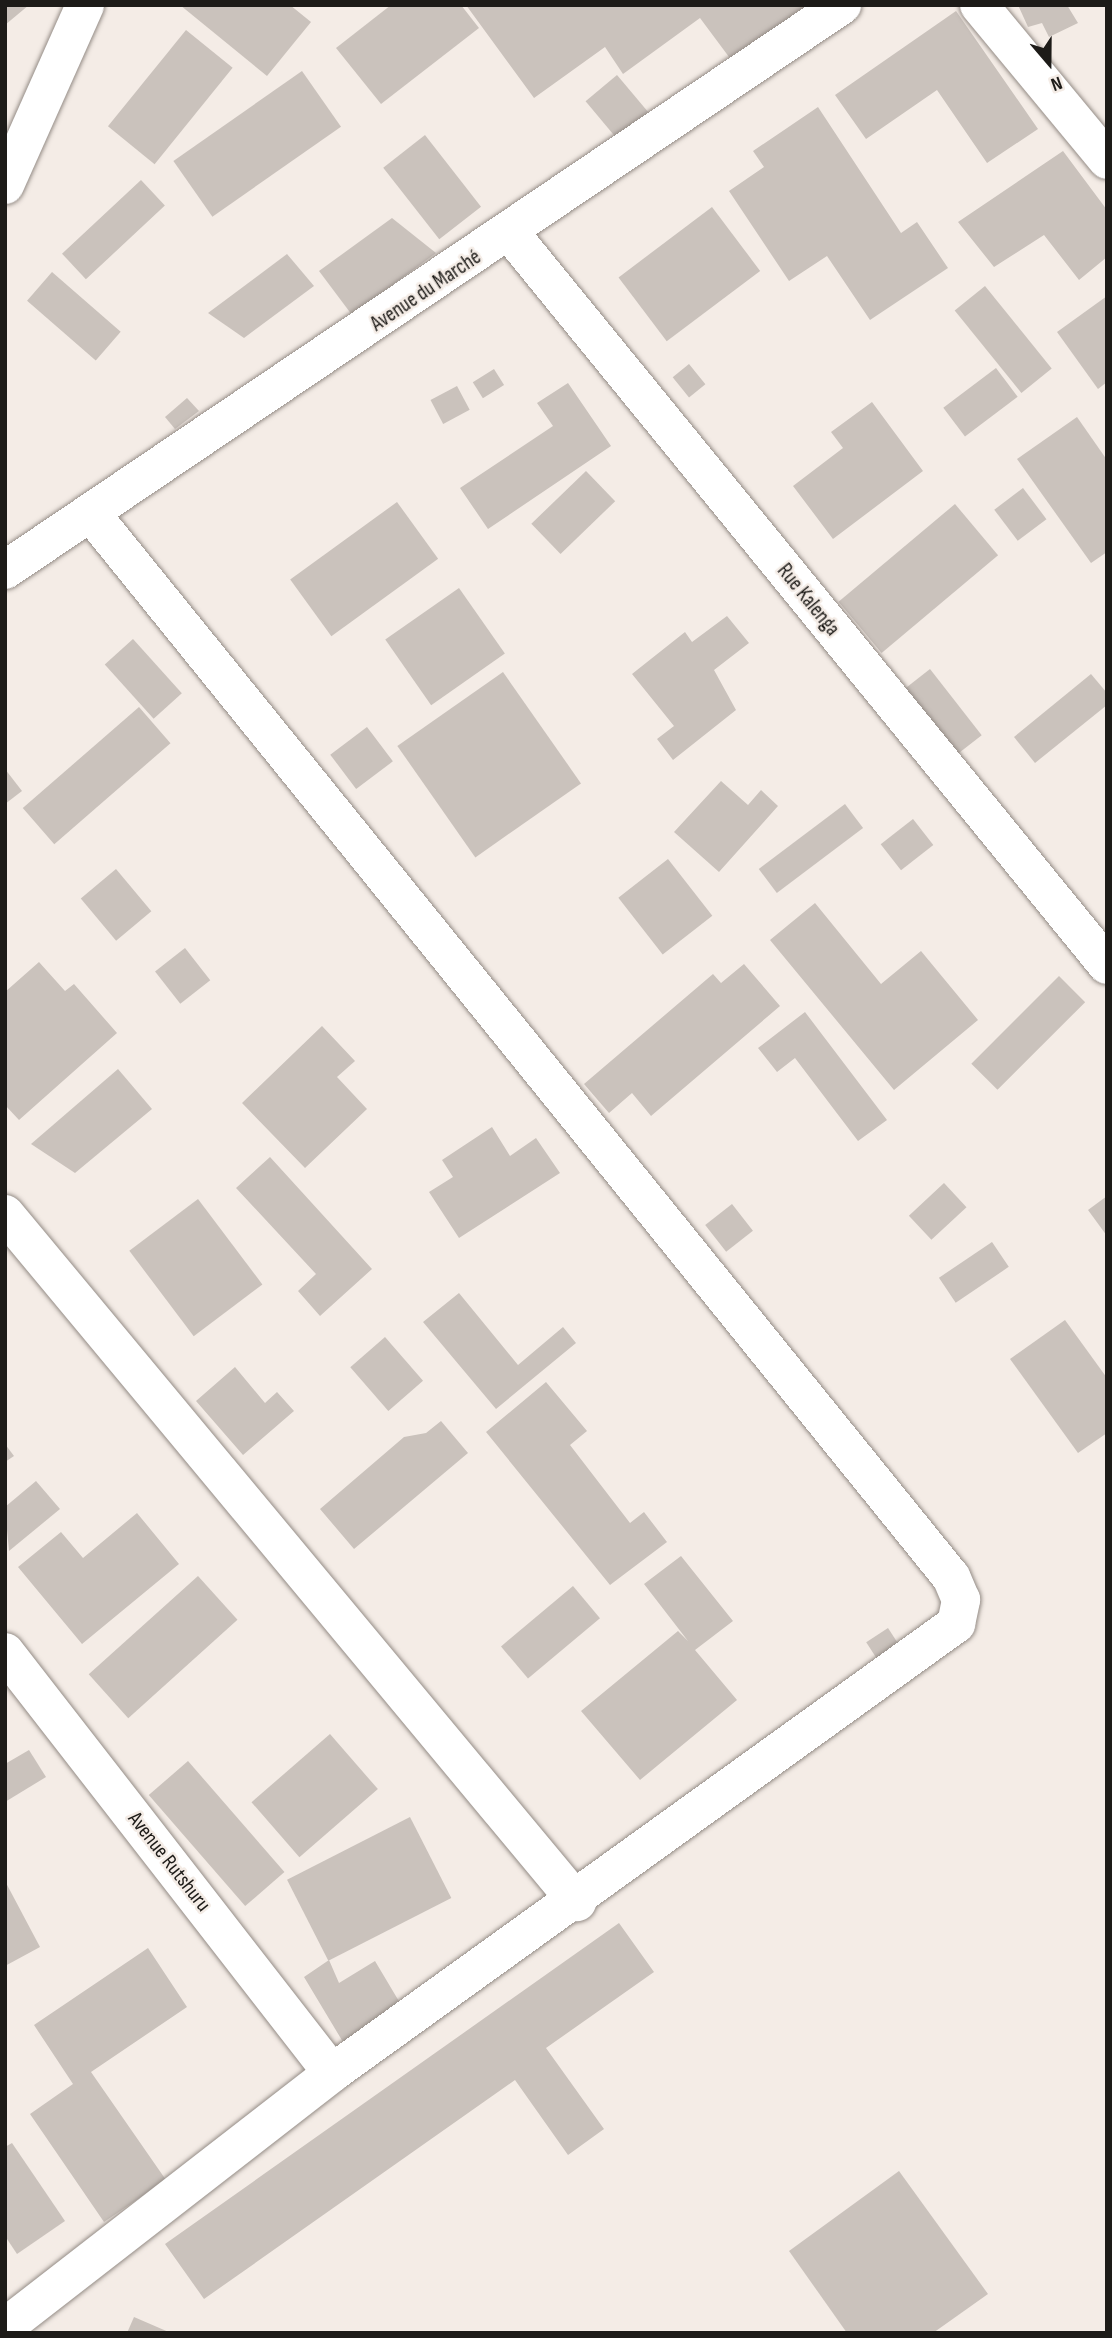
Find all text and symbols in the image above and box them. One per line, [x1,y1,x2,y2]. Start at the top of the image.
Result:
north arrow [1014,28,1084,98]
text: N [1048,71,1065,96]
street label: Avenue du Marché [366,245,486,337]
street label: Rue Kalenga [771,559,845,641]
street label: Avenue Rutshuru [122,1807,216,1917]

